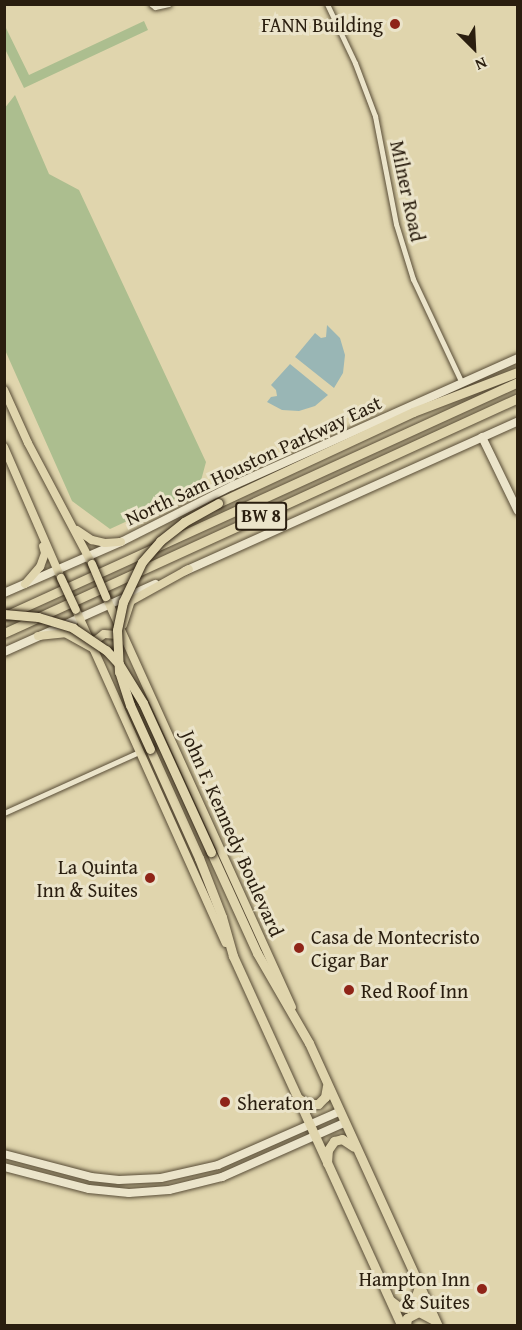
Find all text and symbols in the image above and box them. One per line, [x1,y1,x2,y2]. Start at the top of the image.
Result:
place label: FANN Building [261,12,383,36]
marker: FANN Building [388,17,402,31]
north arrow [444,18,504,78]
text: N [472,51,491,78]
street label: Milner Road [386,138,430,244]
street label: North Sam Houston Parkway East [121,390,385,530]
road number: BW 8 [234,501,288,531]
street label: John F. Kennedy Boulevard [177,726,289,940]
place label: La Quinta Inn & Suites [36,855,138,902]
marker: La Quinta Inn & Suites [143,871,157,885]
place label: Casa de Montecristo Cigar Bar [311,924,480,971]
marker: Casa de Montecristo Cigar Bar [292,941,306,955]
place label: Red Roof Inn [361,978,468,1002]
marker: Red Roof Inn [342,983,356,997]
place label: Sheraton [237,1090,313,1114]
marker: Sheraton [218,1095,232,1109]
place label: Hampton Inn & Suites [359,1266,470,1313]
marker: Hampton Inn & Suites [475,1282,489,1296]

